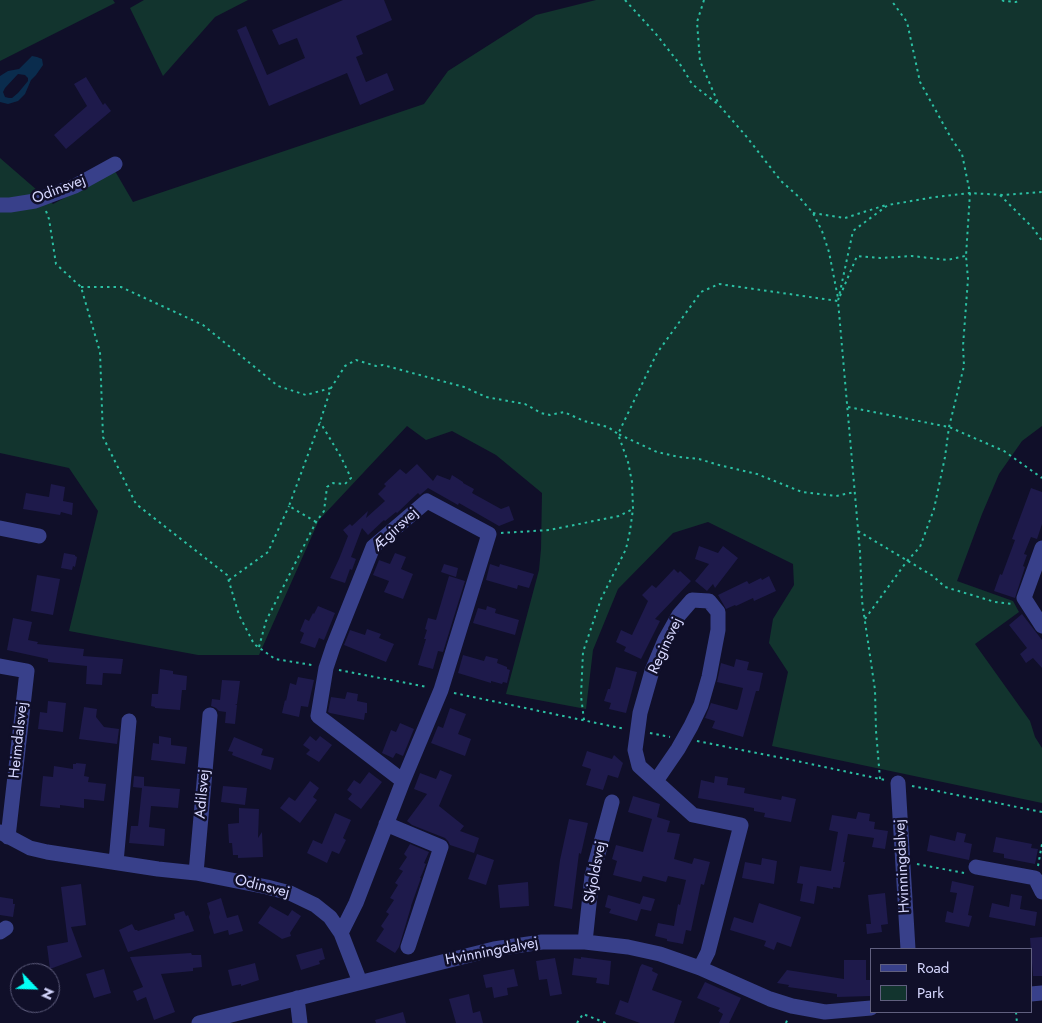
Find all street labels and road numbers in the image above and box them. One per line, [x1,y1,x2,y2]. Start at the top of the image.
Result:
street label: Odinsvej [30,172,88,208]
street label: Ægirsvej [369,504,423,556]
street label: Reginsvej [645,615,687,677]
street label: Heimdalsvej [6,701,32,779]
street label: Adilsvej [192,769,214,819]
street label: Hvinningdalvej [892,818,914,914]
street label: Skjoldsvej [581,840,611,904]
street label: Odinsvej [233,871,291,903]
street label: Hvinningdalvej [444,934,540,970]

